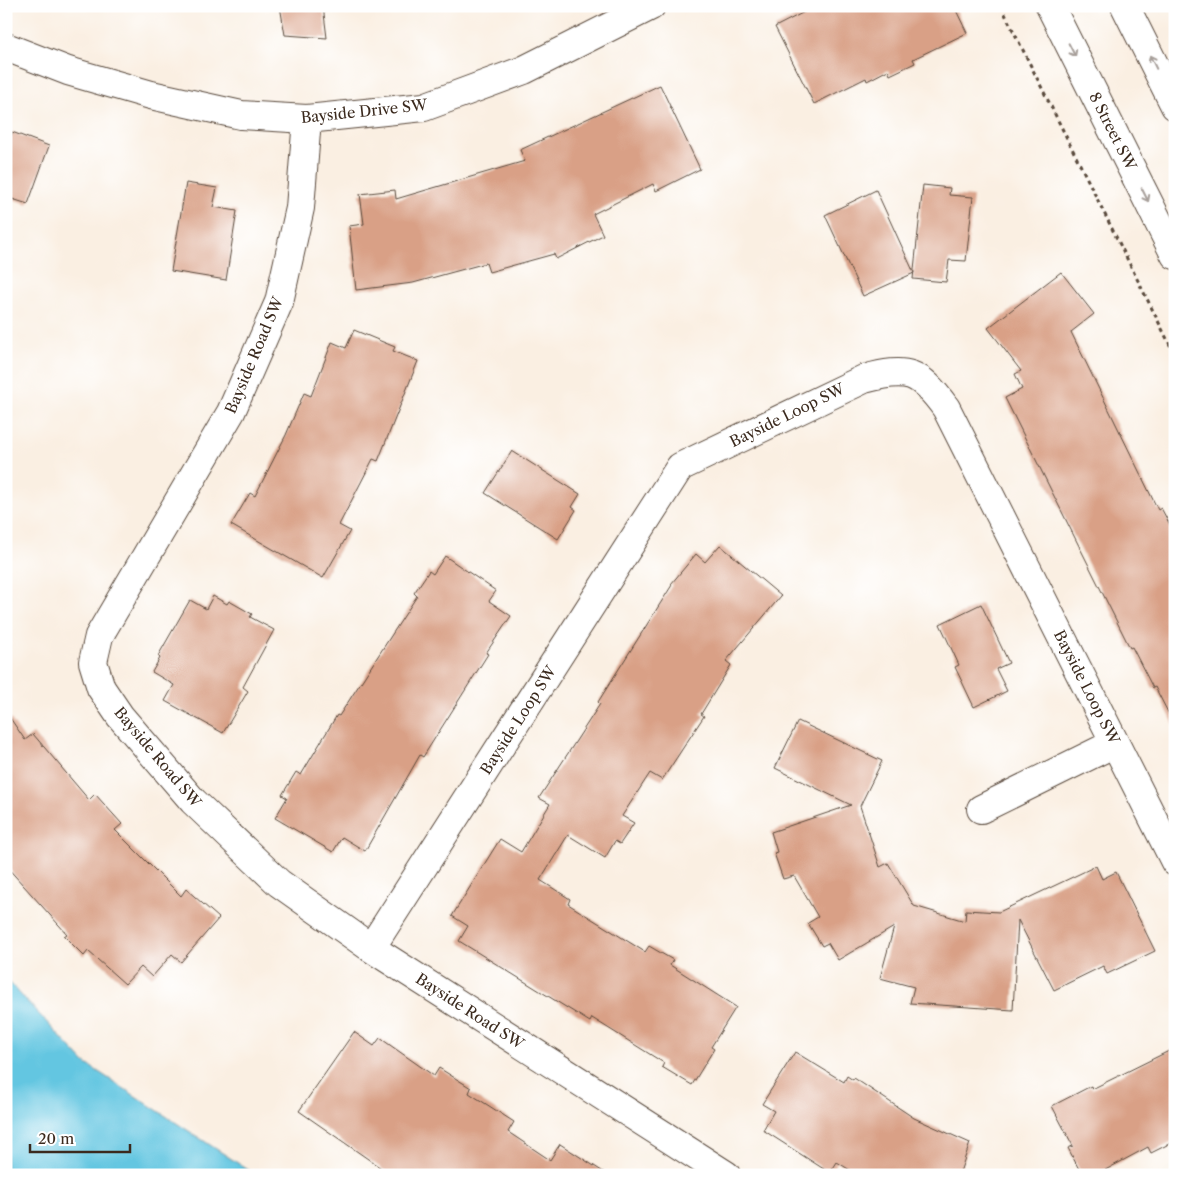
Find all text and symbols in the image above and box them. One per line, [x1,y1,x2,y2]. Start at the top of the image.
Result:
one-way arrow [1068,42,1077,57]
one-way arrow [1148,55,1157,70]
street label: 8 Street SW [1085,89,1141,174]
street label: Bayside Drive SW [300,95,429,127]
one-way arrow [1141,187,1150,202]
street label: Bayside Road SW [221,293,287,416]
street label: Bayside Loop SW [726,379,848,451]
street label: Bayside Loop SW [1050,627,1124,748]
street label: Bayside Loop SW [476,662,560,778]
street label: Bayside Road SW [110,703,206,812]
street label: Bayside Road SW [412,969,528,1053]
scale bar [30,1121,130,1153]
text: 20 m [38,1129,74,1148]

